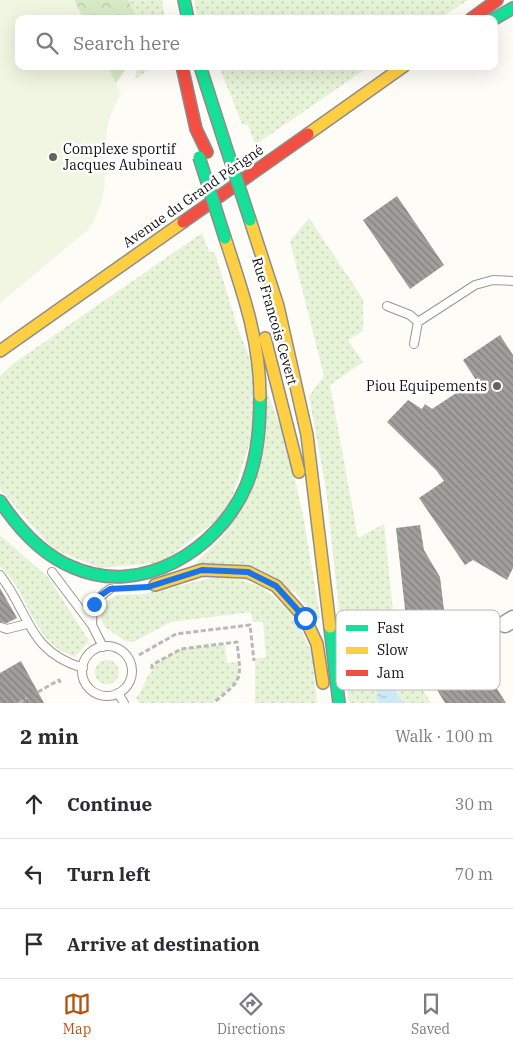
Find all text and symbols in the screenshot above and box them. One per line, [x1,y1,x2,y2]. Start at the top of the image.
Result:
search box [15,15,498,70]
icon: search [33,29,61,57]
text: Search here [73,31,180,55]
place label: Complexe sportif Jacques Aubineau [63,140,183,174]
street label: Avenue du Grand Périgné [119,140,267,252]
marker: Complexe sportif Jacques Aubineau [47,151,59,163]
street label: Rue Francois Cevert [248,255,302,387]
place label: Piou Equipements [366,377,487,395]
marker: Piou Equipements [491,380,503,392]
route end [83,593,106,616]
route start [294,607,317,630]
legend [336,610,500,690]
text: Fast [377,619,405,637]
text: Slow [377,641,408,659]
text: Jam [377,664,404,682]
text: 2 min [20,722,79,750]
text: Walk · 100 m [395,726,493,746]
icon: ahead [20,790,48,818]
text: Continue [67,792,152,816]
text: 30 m [455,794,493,814]
icon: left [20,860,48,888]
text: Turn left [67,862,150,886]
text: 70 m [455,864,493,884]
icon: arrive [20,930,48,958]
text: Arrive at destination [67,932,260,956]
tab: Map [63,990,91,1038]
tab: Directions [217,990,285,1038]
tab: Saved [411,990,450,1038]

